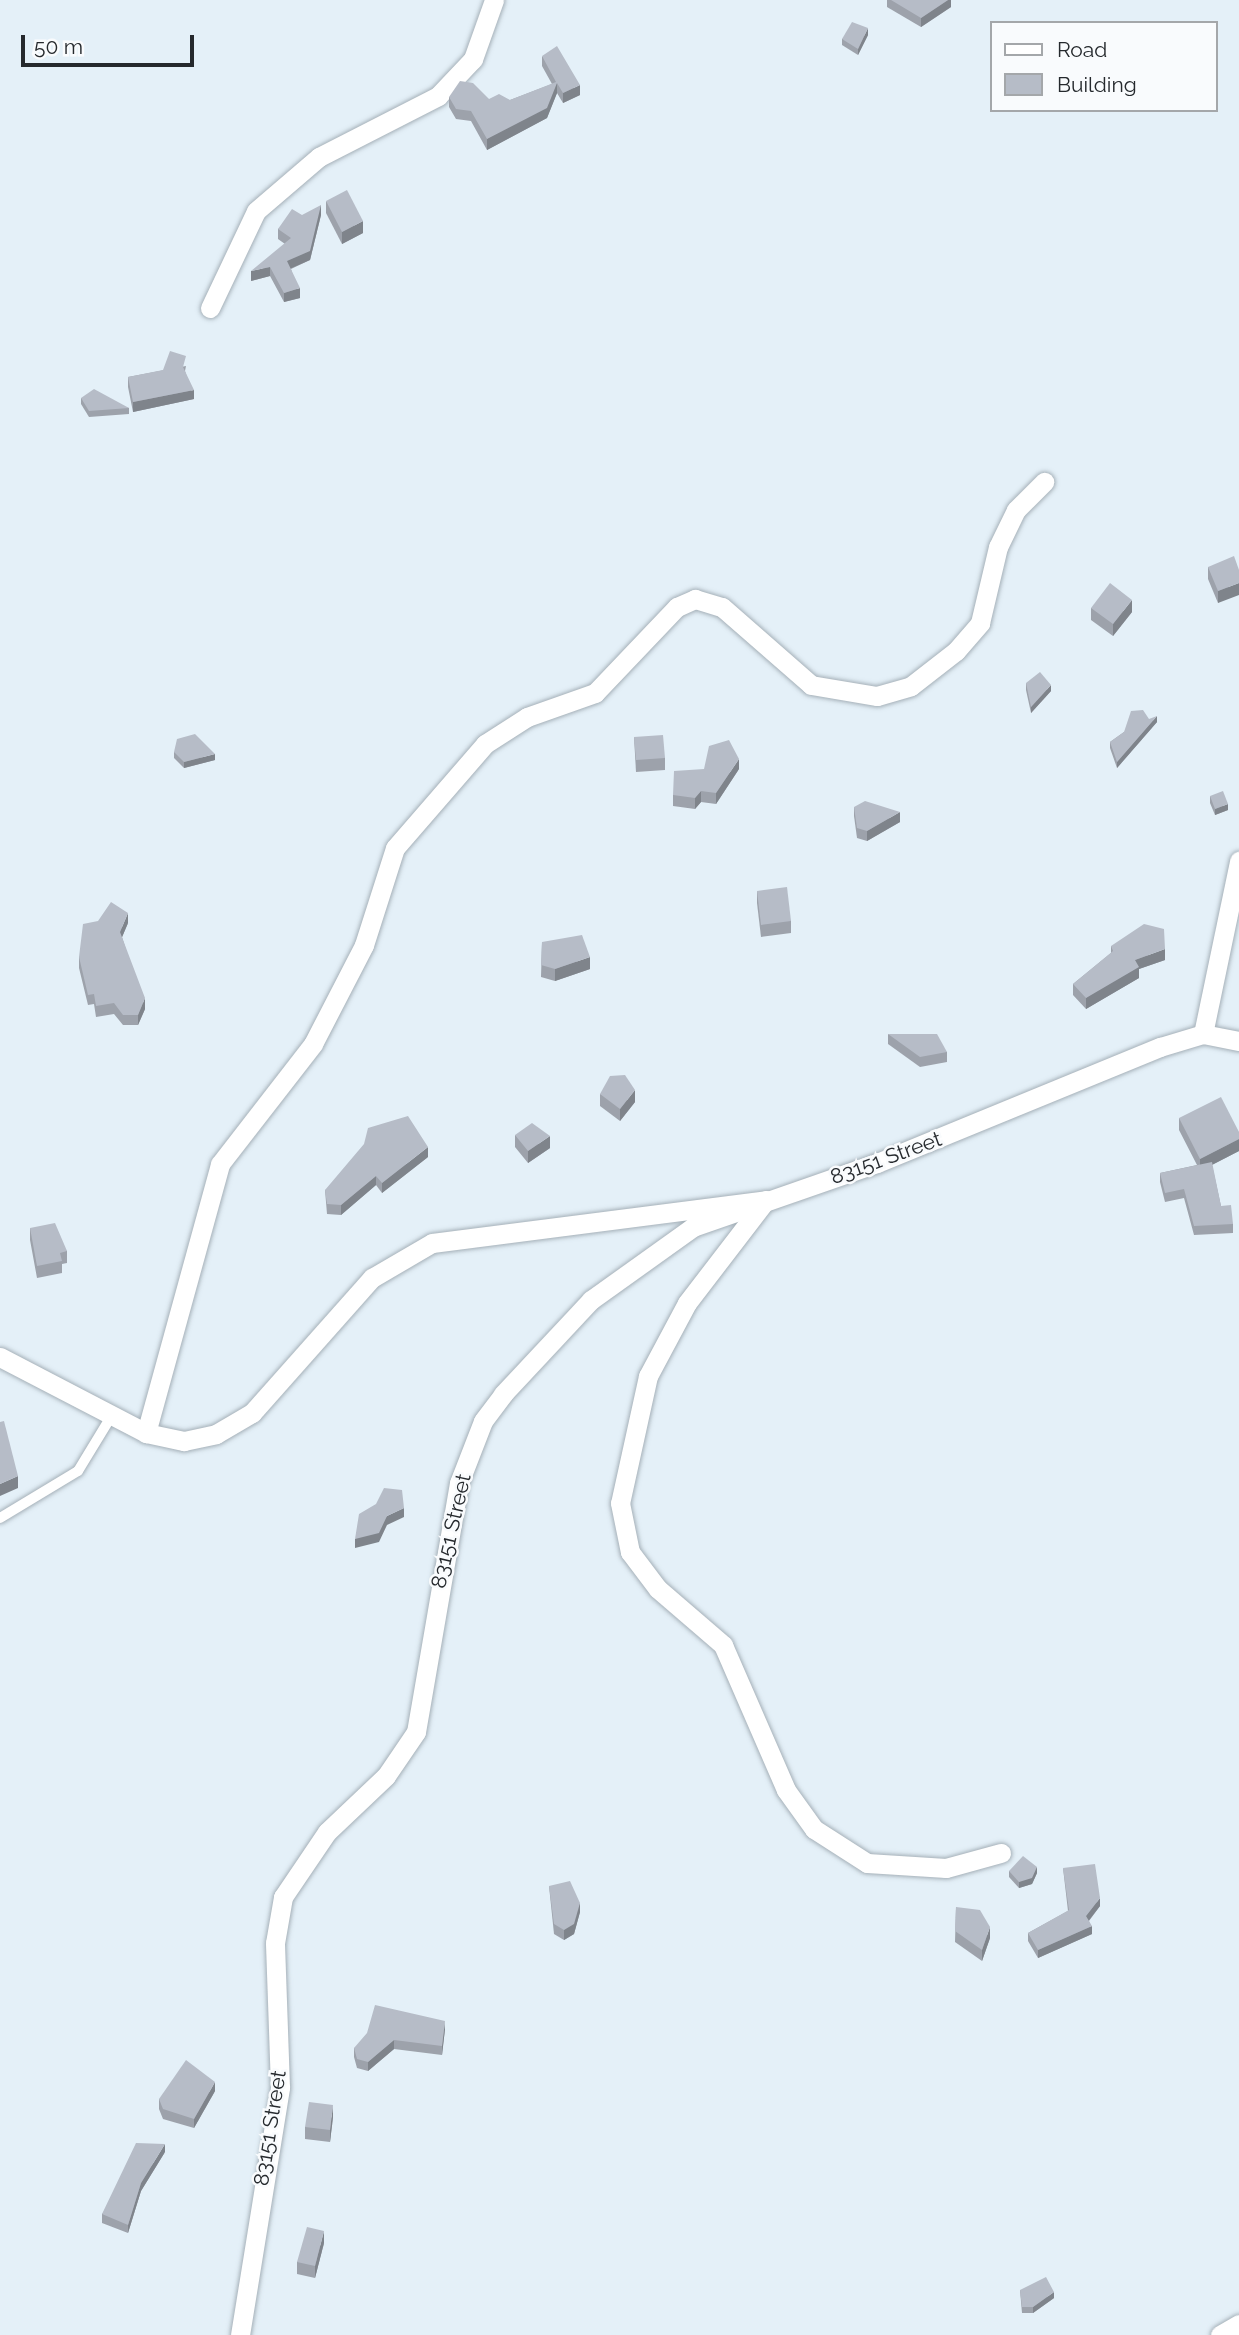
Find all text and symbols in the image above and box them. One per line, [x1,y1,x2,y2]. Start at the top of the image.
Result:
scale bar [24,21,198,65]
legend [990,21,1218,112]
text: 50 m [34,34,83,59]
text: Road [1057,37,1107,62]
text: Building [1057,72,1137,97]
street label: 83151 Street [827,1126,945,1190]
street label: 83151 Street [426,1471,476,1591]
street label: 83151 Street [248,2068,292,2188]

